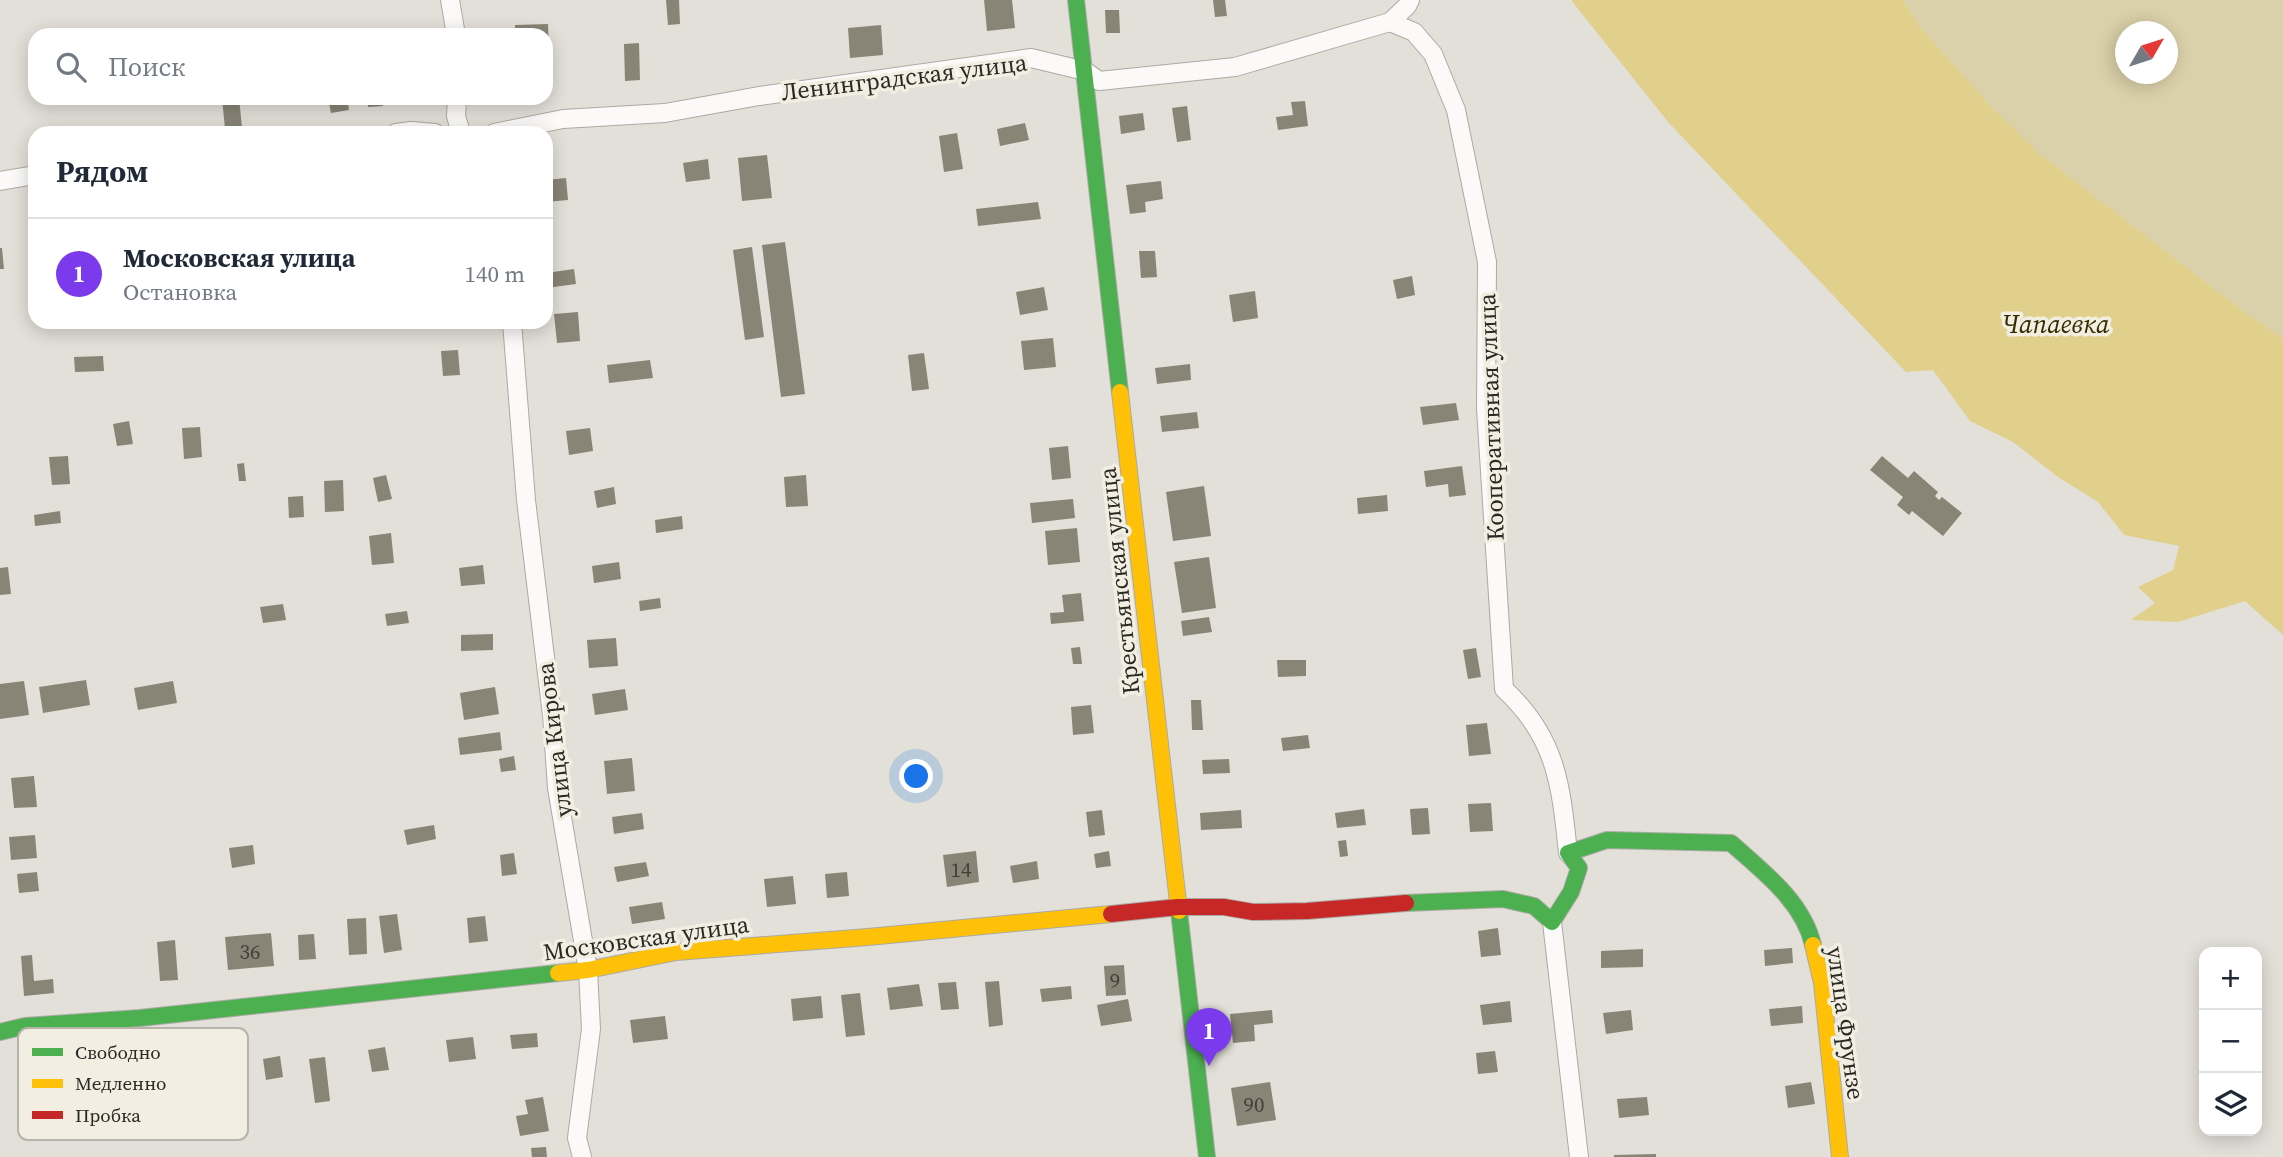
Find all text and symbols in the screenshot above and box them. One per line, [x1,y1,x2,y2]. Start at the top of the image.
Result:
north arrow [2115,21,2178,84]
search box [28,28,553,105]
street label: Ленинградская улица [779,45,1030,108]
icon: search [52,48,90,86]
text: Поиск [108,49,185,85]
text: Рядом [56,151,148,192]
text: Московская улица [123,240,356,276]
text: 1 [73,258,85,290]
text: 140 m [464,258,525,290]
text: Остановка [123,276,237,308]
street label: Кооперативная улица [1470,292,1512,541]
water label: Чапаевка [2002,306,2110,342]
street label: Крестьянская улица [1091,465,1147,696]
street label: улица Кирова [528,660,580,819]
your location [899,759,933,793]
house number: 14 [951,855,972,884]
street label: Московская улица [541,907,752,969]
house number: 36 [240,937,261,966]
street label: улица Фрунзе [1819,944,1873,1102]
map controls [2199,947,2262,1136]
button: + [2199,947,2262,1010]
house number: 9 [1110,966,1120,995]
pin: 1 [1186,1008,1232,1066]
button: − [2199,1010,2262,1073]
legend [18,1028,248,1140]
text: Свободно [75,1039,161,1065]
text: Медленно [75,1070,166,1096]
button: layers [2199,1073,2262,1136]
house number: 90 [1244,1090,1265,1119]
text: Пробка [75,1102,141,1128]

